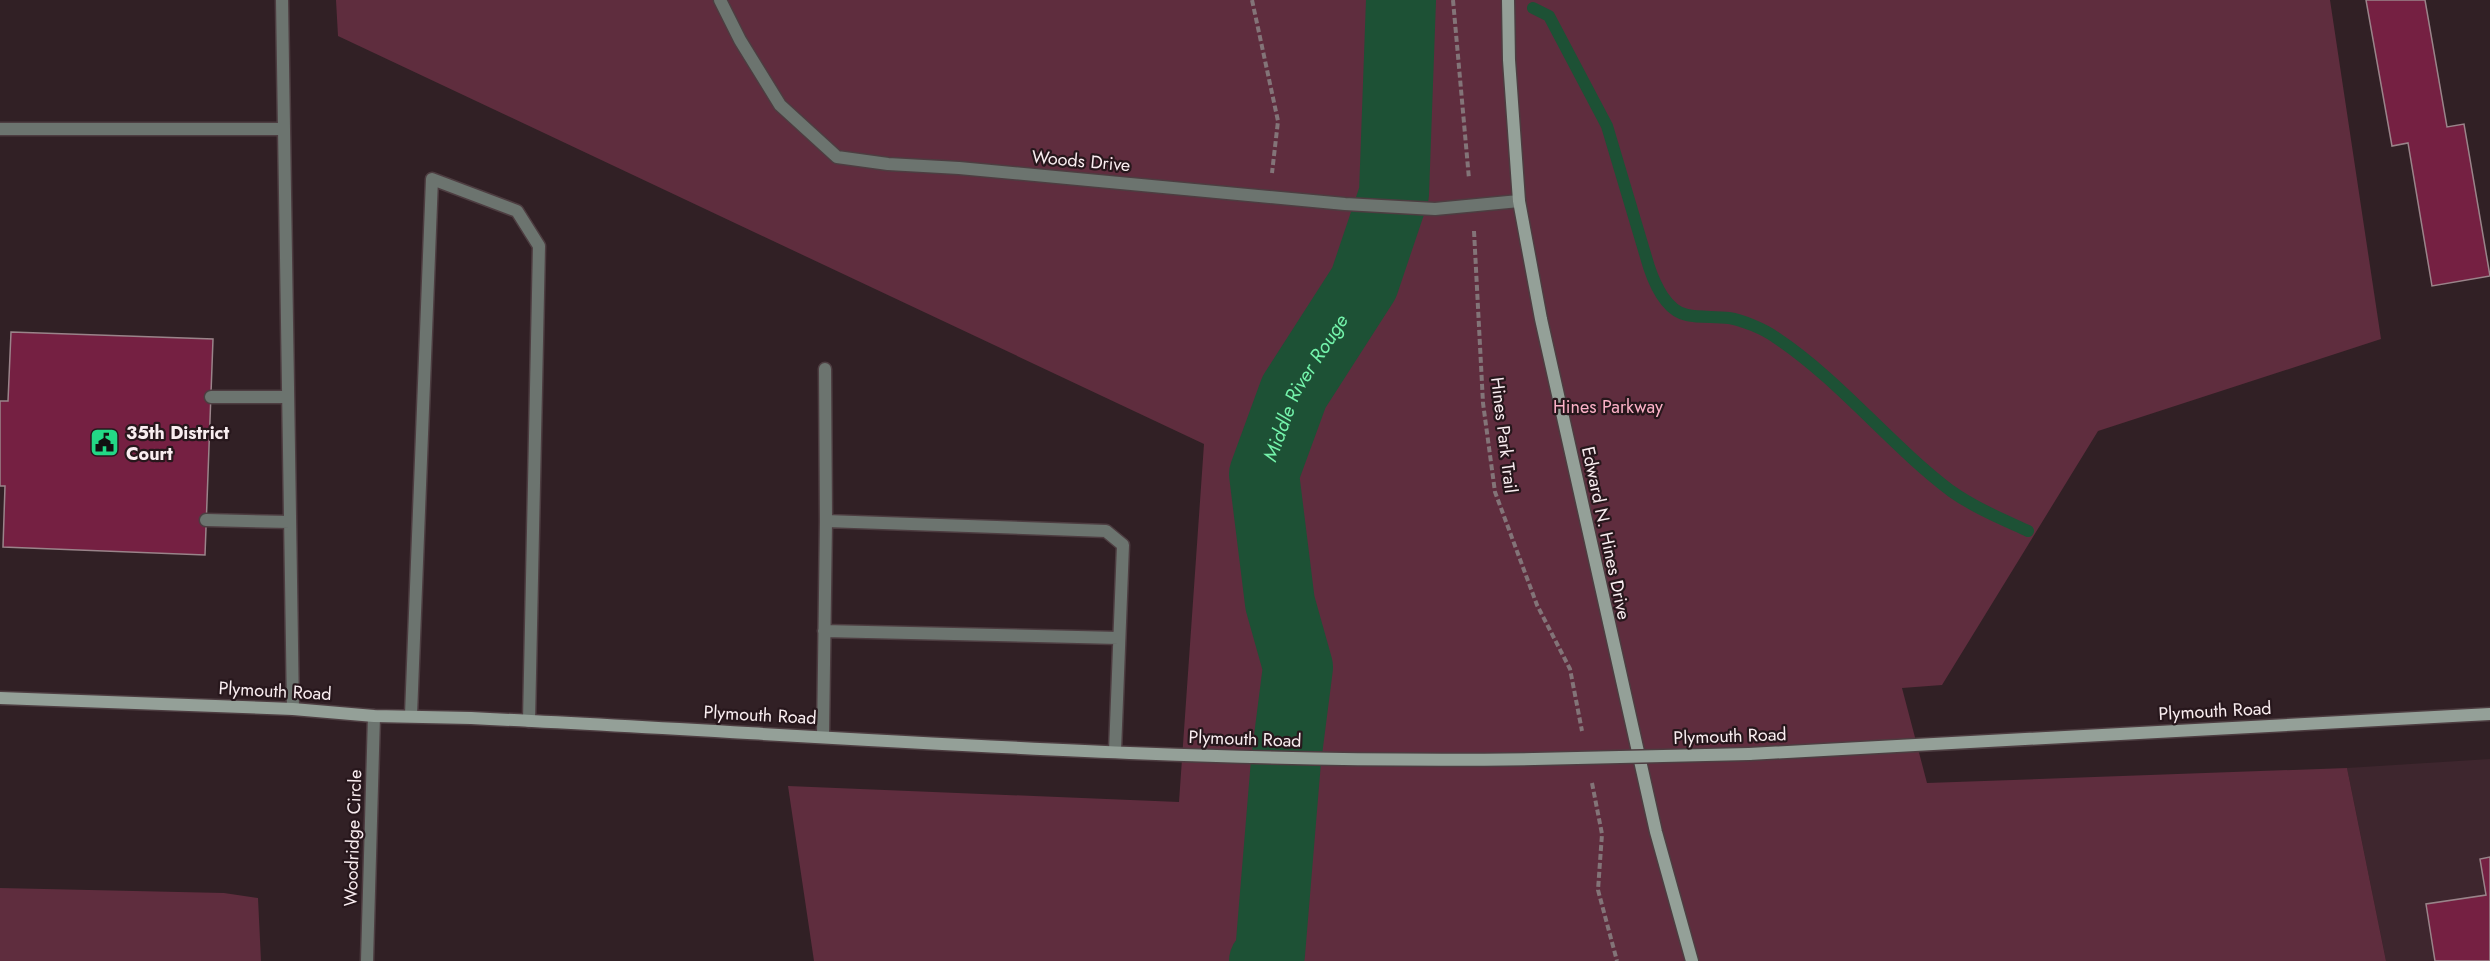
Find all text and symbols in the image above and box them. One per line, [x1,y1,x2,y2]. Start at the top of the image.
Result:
street label: Woods Drive [1031,144,1131,178]
water label: Middle River Rouge [1255,308,1355,465]
street label: Hines Park Trail [1484,375,1524,495]
park label: Hines Parkway [1553,394,1663,420]
place label: 35th District Court [126,420,230,467]
public building icon: 35th District Court [89,427,121,459]
street label: Edward N. Hines Drive [1575,444,1637,622]
street label: Plymouth Road [218,675,332,707]
street label: Plymouth Road [2158,695,2272,727]
street label: Plymouth Road [703,699,817,731]
street label: Plymouth Road [1673,721,1787,751]
street label: Plymouth Road [1188,724,1302,754]
street label: Woodridge Circle [338,769,368,907]

